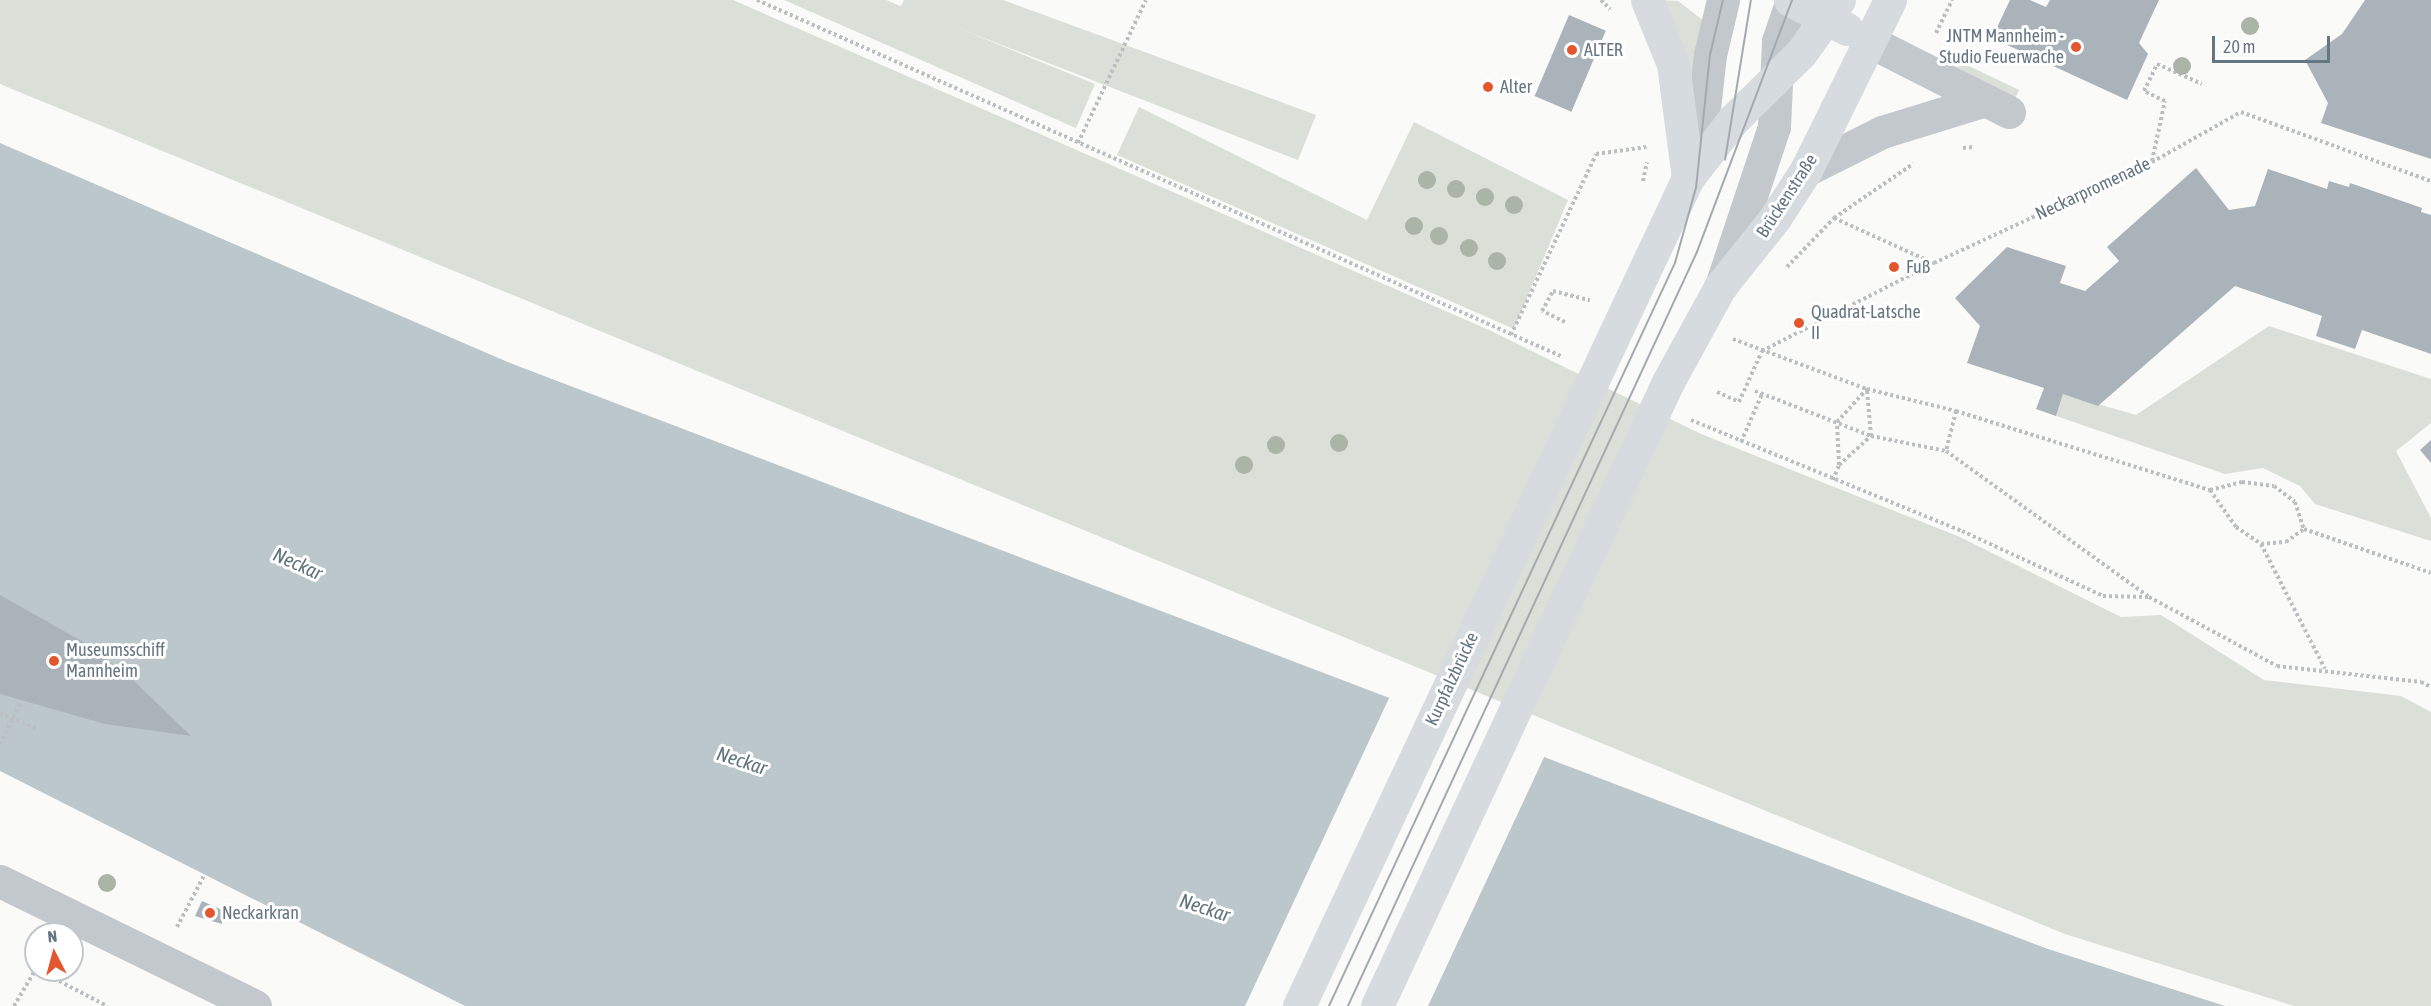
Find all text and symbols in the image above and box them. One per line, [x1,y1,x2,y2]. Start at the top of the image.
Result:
scale bar [2215,24,2334,62]
place label: JNTM Mannheim - Studio Feuerwache [1939,26,2064,68]
text: 20 m [2223,36,2255,57]
place label: ALTER [1584,39,1623,61]
marker: JNTM Mannheim - Studio Feuerwache [2069,40,2083,54]
marker: ALTER [1565,43,1579,57]
place label: Alter [1500,76,1532,98]
marker: Alter [1481,80,1495,94]
street label: Brückenstraße [1752,150,1822,242]
street label: Neckarpromenade [2032,153,2154,225]
place label: Fuß [1906,256,1930,278]
marker: Fuß [1887,260,1901,274]
place label: Quadrat-Latsche II [1811,302,1921,344]
marker: Quadrat-Latsche II [1792,316,1806,330]
water label: Neckar [270,542,326,584]
street label: Kurpfalzbrücke [1421,629,1483,729]
place label: Museumsschiff Mannheim [66,640,165,682]
marker: Museumsschiff Mannheim [47,654,61,668]
water label: Neckar [714,741,770,779]
water label: Neckar [1177,888,1233,926]
place label: Neckarkran [222,902,299,924]
marker: Neckarkran [203,906,217,920]
north arrow [24,922,84,982]
text: N [47,927,58,946]

